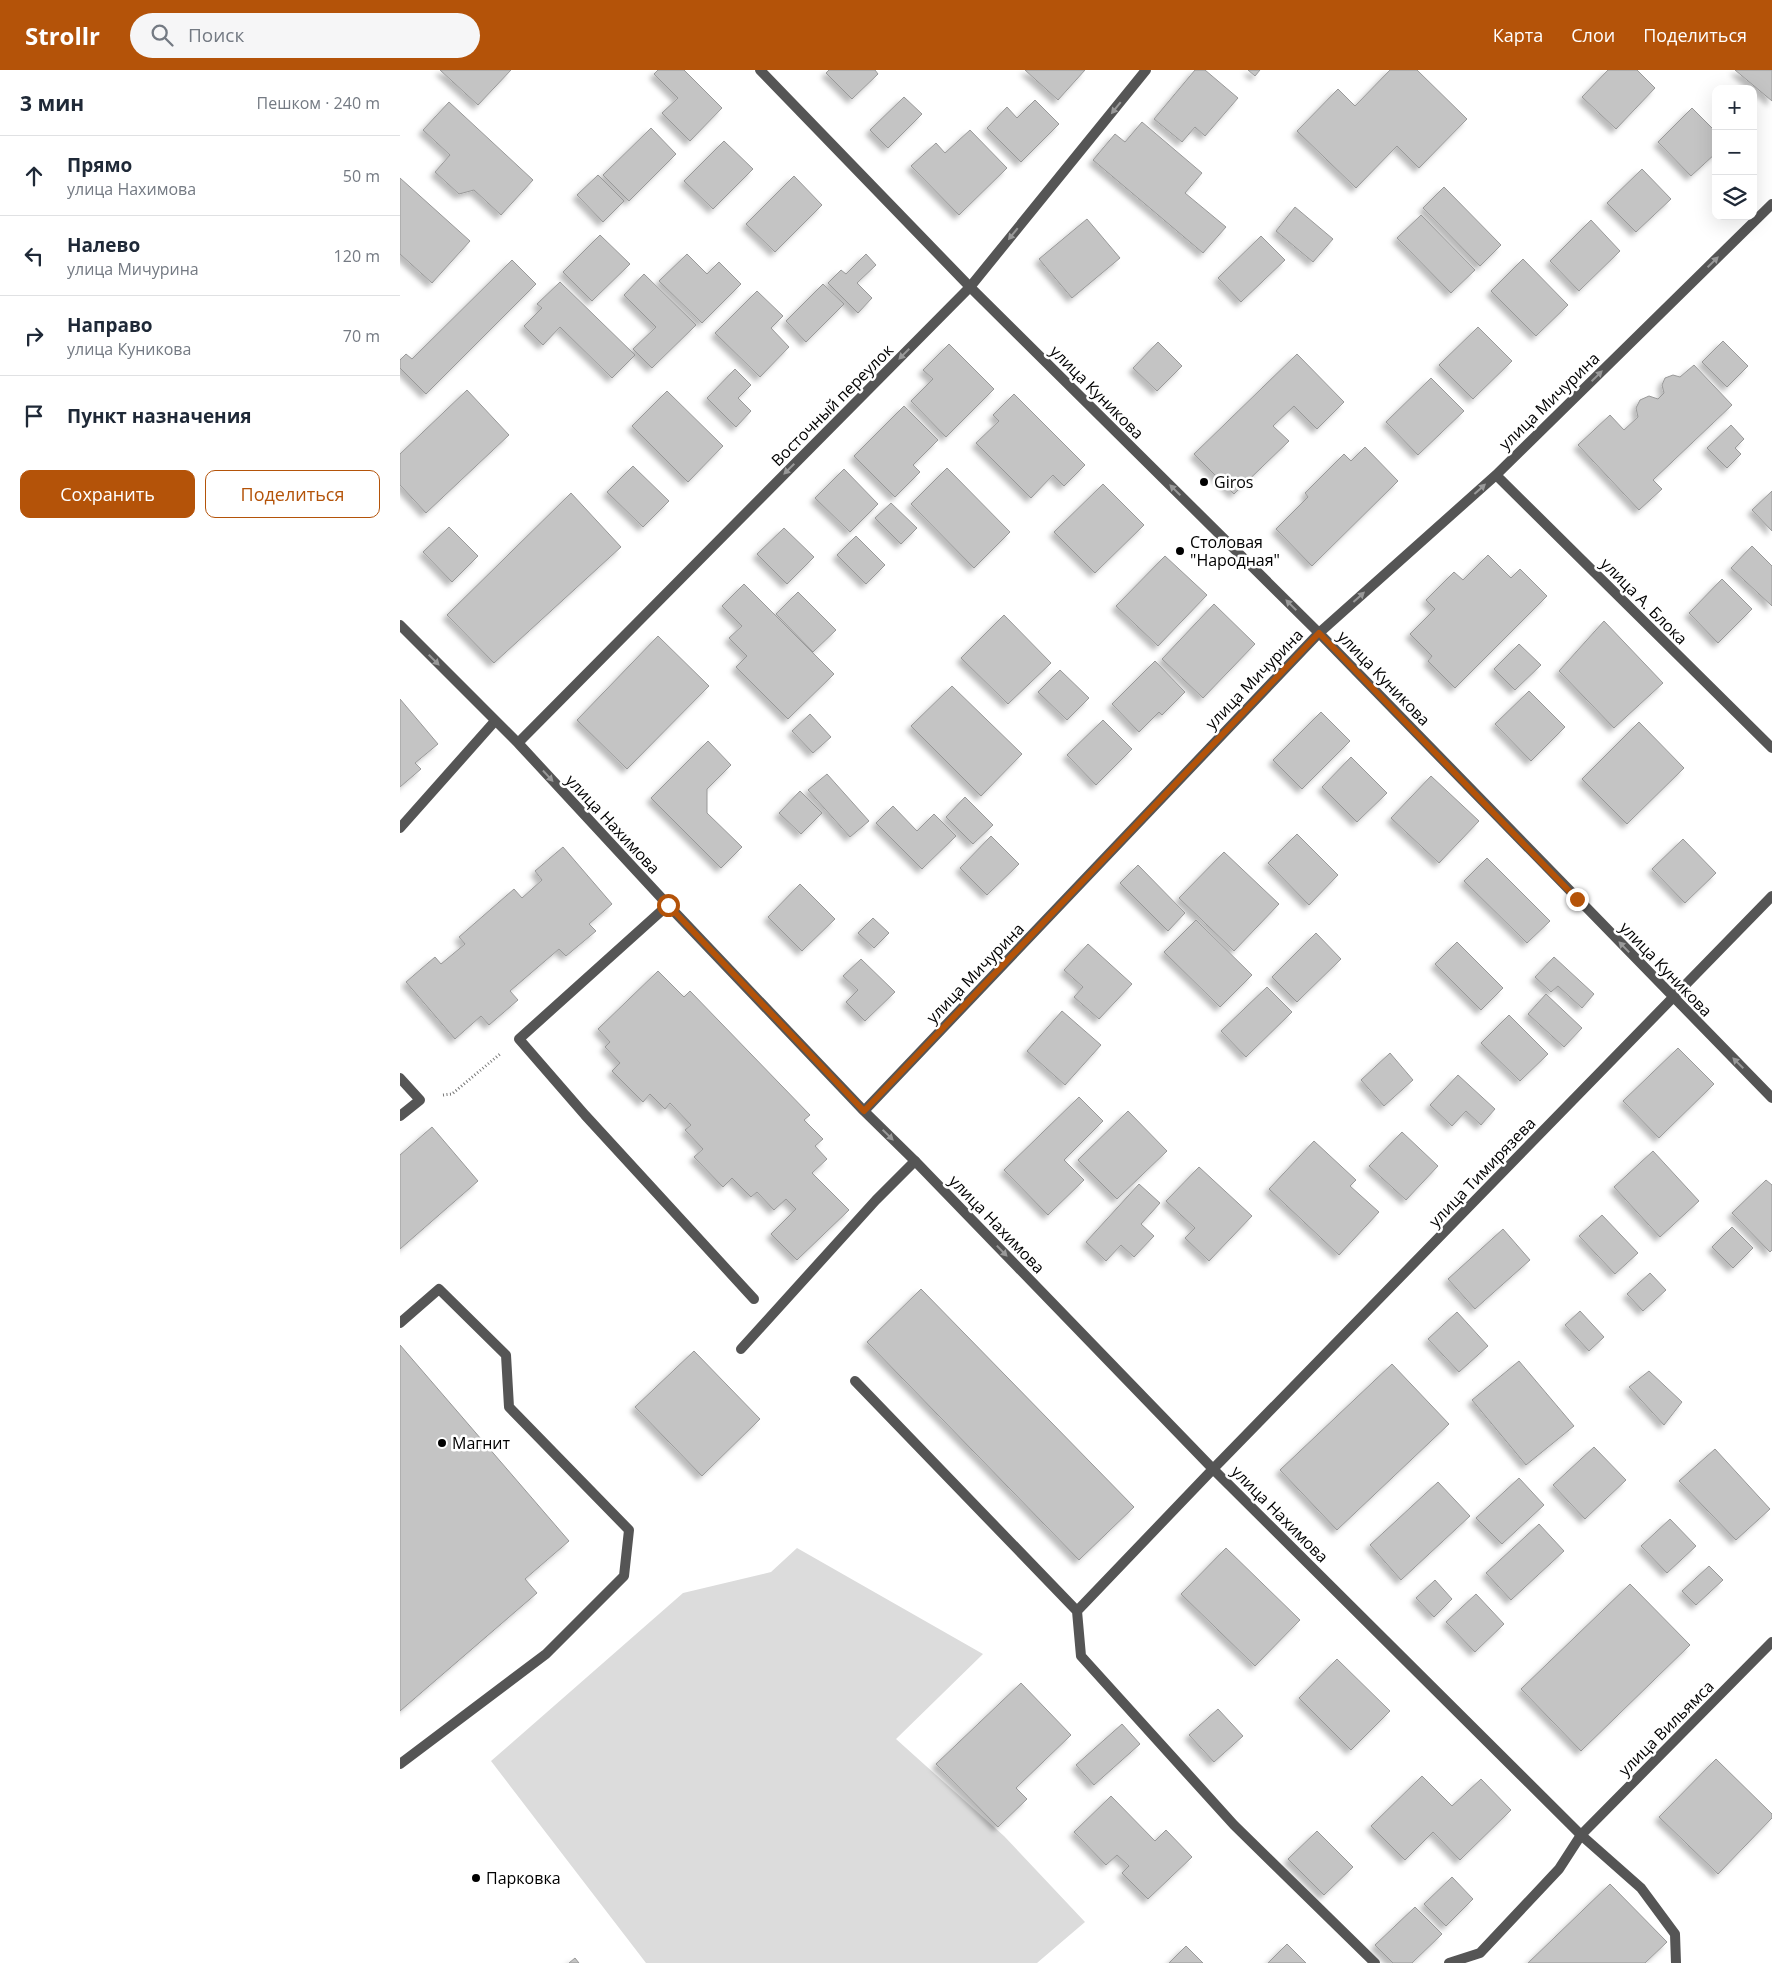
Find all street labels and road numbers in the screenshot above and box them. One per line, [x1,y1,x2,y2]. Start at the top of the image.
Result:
street label: Восточный переулок [766,339,898,471]
street label: улица Куникова [1045,340,1149,444]
street label: улица Мичурина [1494,347,1604,455]
street label: улица А. Блока [1596,553,1692,649]
street label: улица Мичурина [1200,624,1308,734]
street label: улица Куникова [1333,626,1435,730]
street label: улица Нахимова [561,769,665,879]
street label: улица Куникова [1615,917,1717,1021]
street label: улица Мичурина [921,918,1029,1028]
street label: улица Тимирязева [1424,1112,1540,1232]
street label: улица Нахимова [944,1170,1050,1278]
street label: улица Нахимова [1227,1461,1333,1567]
street label: улица Вильямса [1613,1675,1719,1781]

